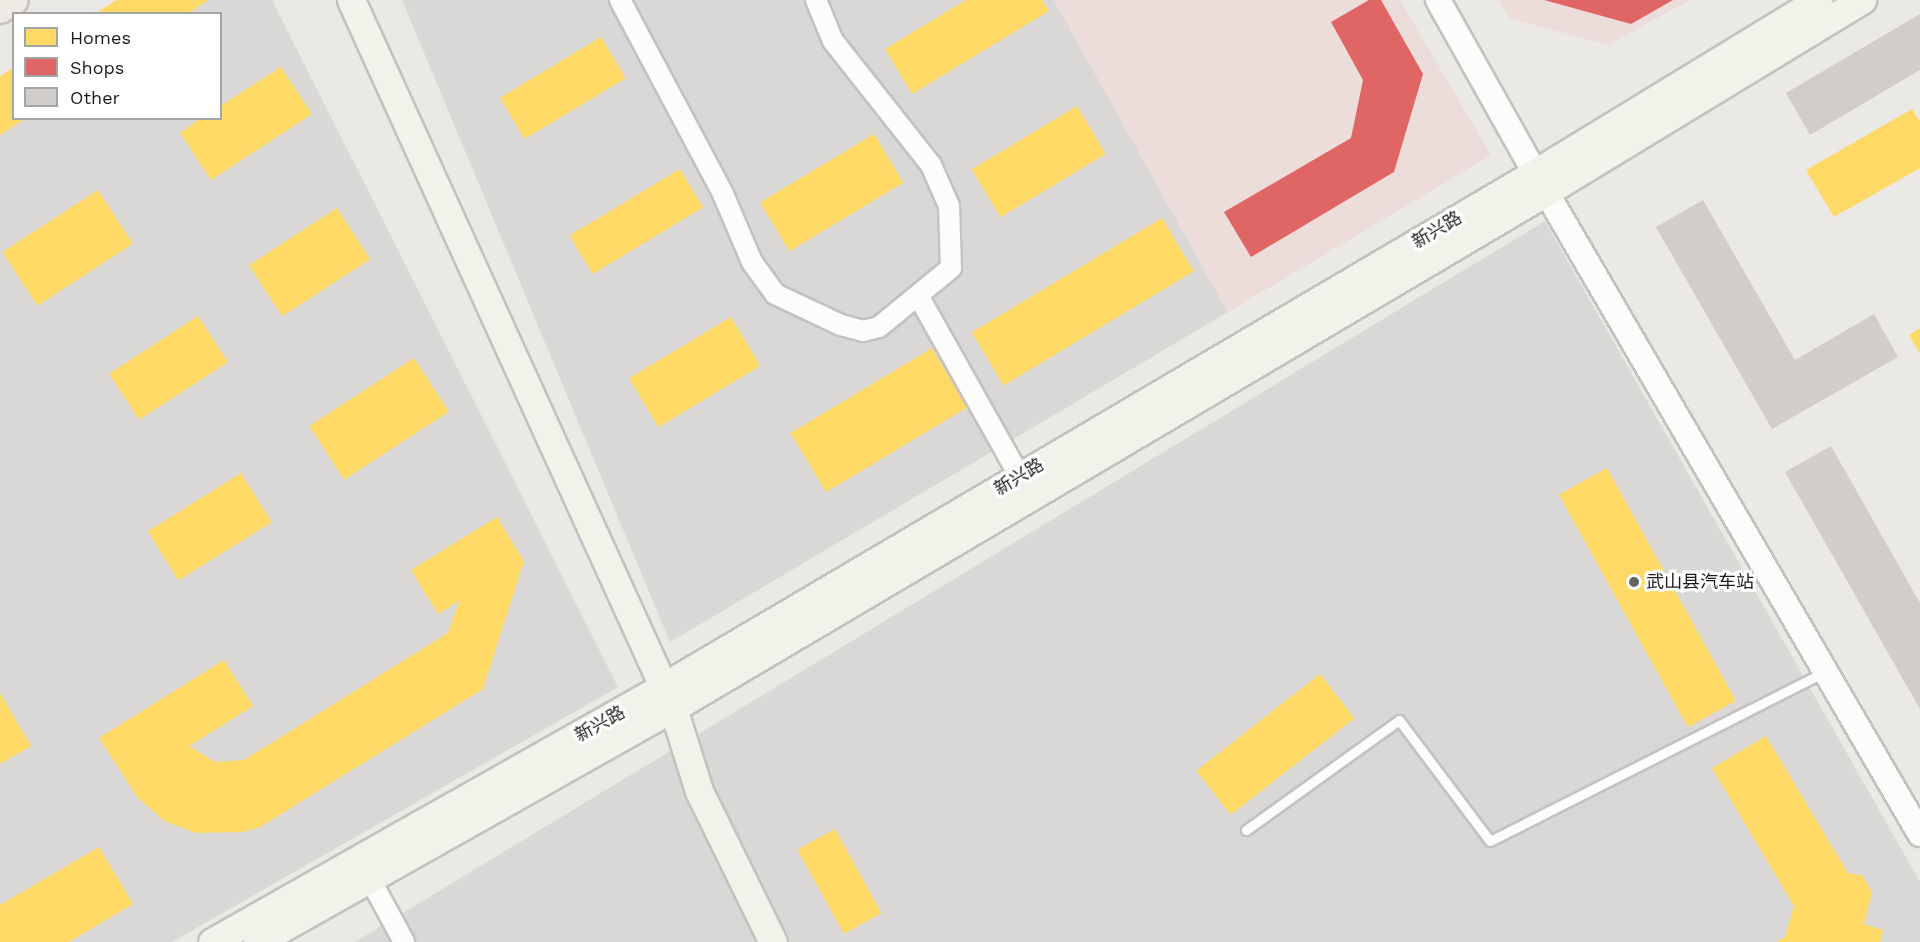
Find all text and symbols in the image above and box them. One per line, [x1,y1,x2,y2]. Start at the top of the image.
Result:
legend [12,12,222,120]
text: Homes [70,27,131,48]
text: Shops [70,57,124,78]
text: Other [70,87,120,108]
street label: 新兴路 [1408,207,1466,253]
street label: 新兴路 [990,454,1048,500]
place label: 武山县汽车站 [1646,571,1754,593]
marker: 武山县汽车站 [1627,575,1641,589]
street label: 新兴路 [571,701,629,747]

